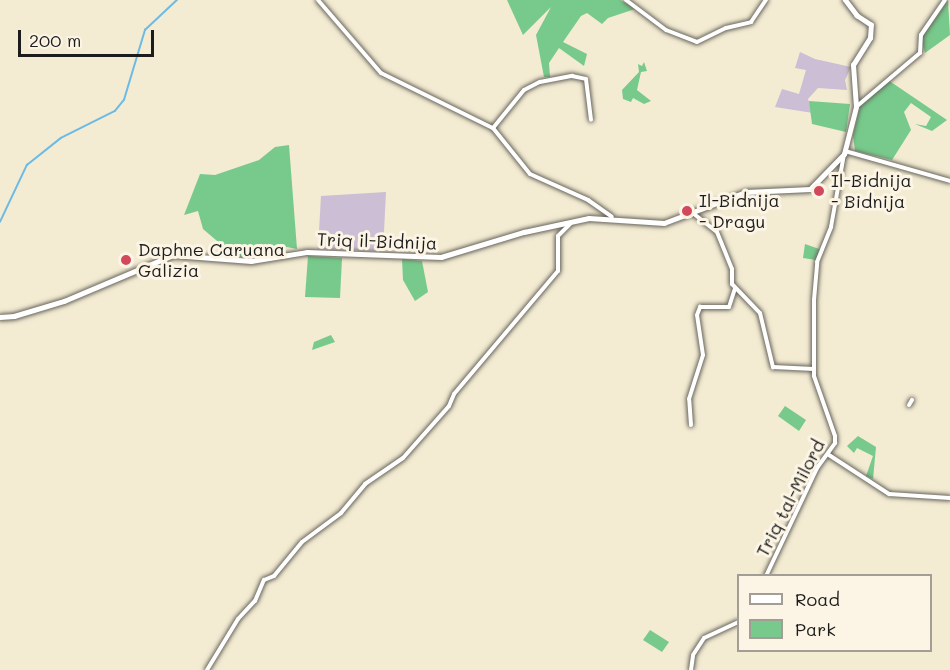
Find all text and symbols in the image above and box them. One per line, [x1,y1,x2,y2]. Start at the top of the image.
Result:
scale bar [21,18,158,56]
text: 200 m [29,28,81,52]
place label: Il-Bidnija - Bidnija [831,170,912,213]
marker: Il-Bidnija - Bidnija [812,184,826,198]
place label: Il-Bidnija - Dragu [699,190,780,232]
marker: Il-Bidnija - Dragu [680,204,694,218]
street label: Triq il-Bidnija [316,228,438,254]
place label: Daphne Caruana Galizia [138,239,285,282]
marker: Daphne Caruana Galizia [119,253,133,267]
street label: Triq tal-Milord [751,436,829,560]
legend [737,574,932,652]
text: Road [795,587,840,611]
text: Park [795,617,836,641]

